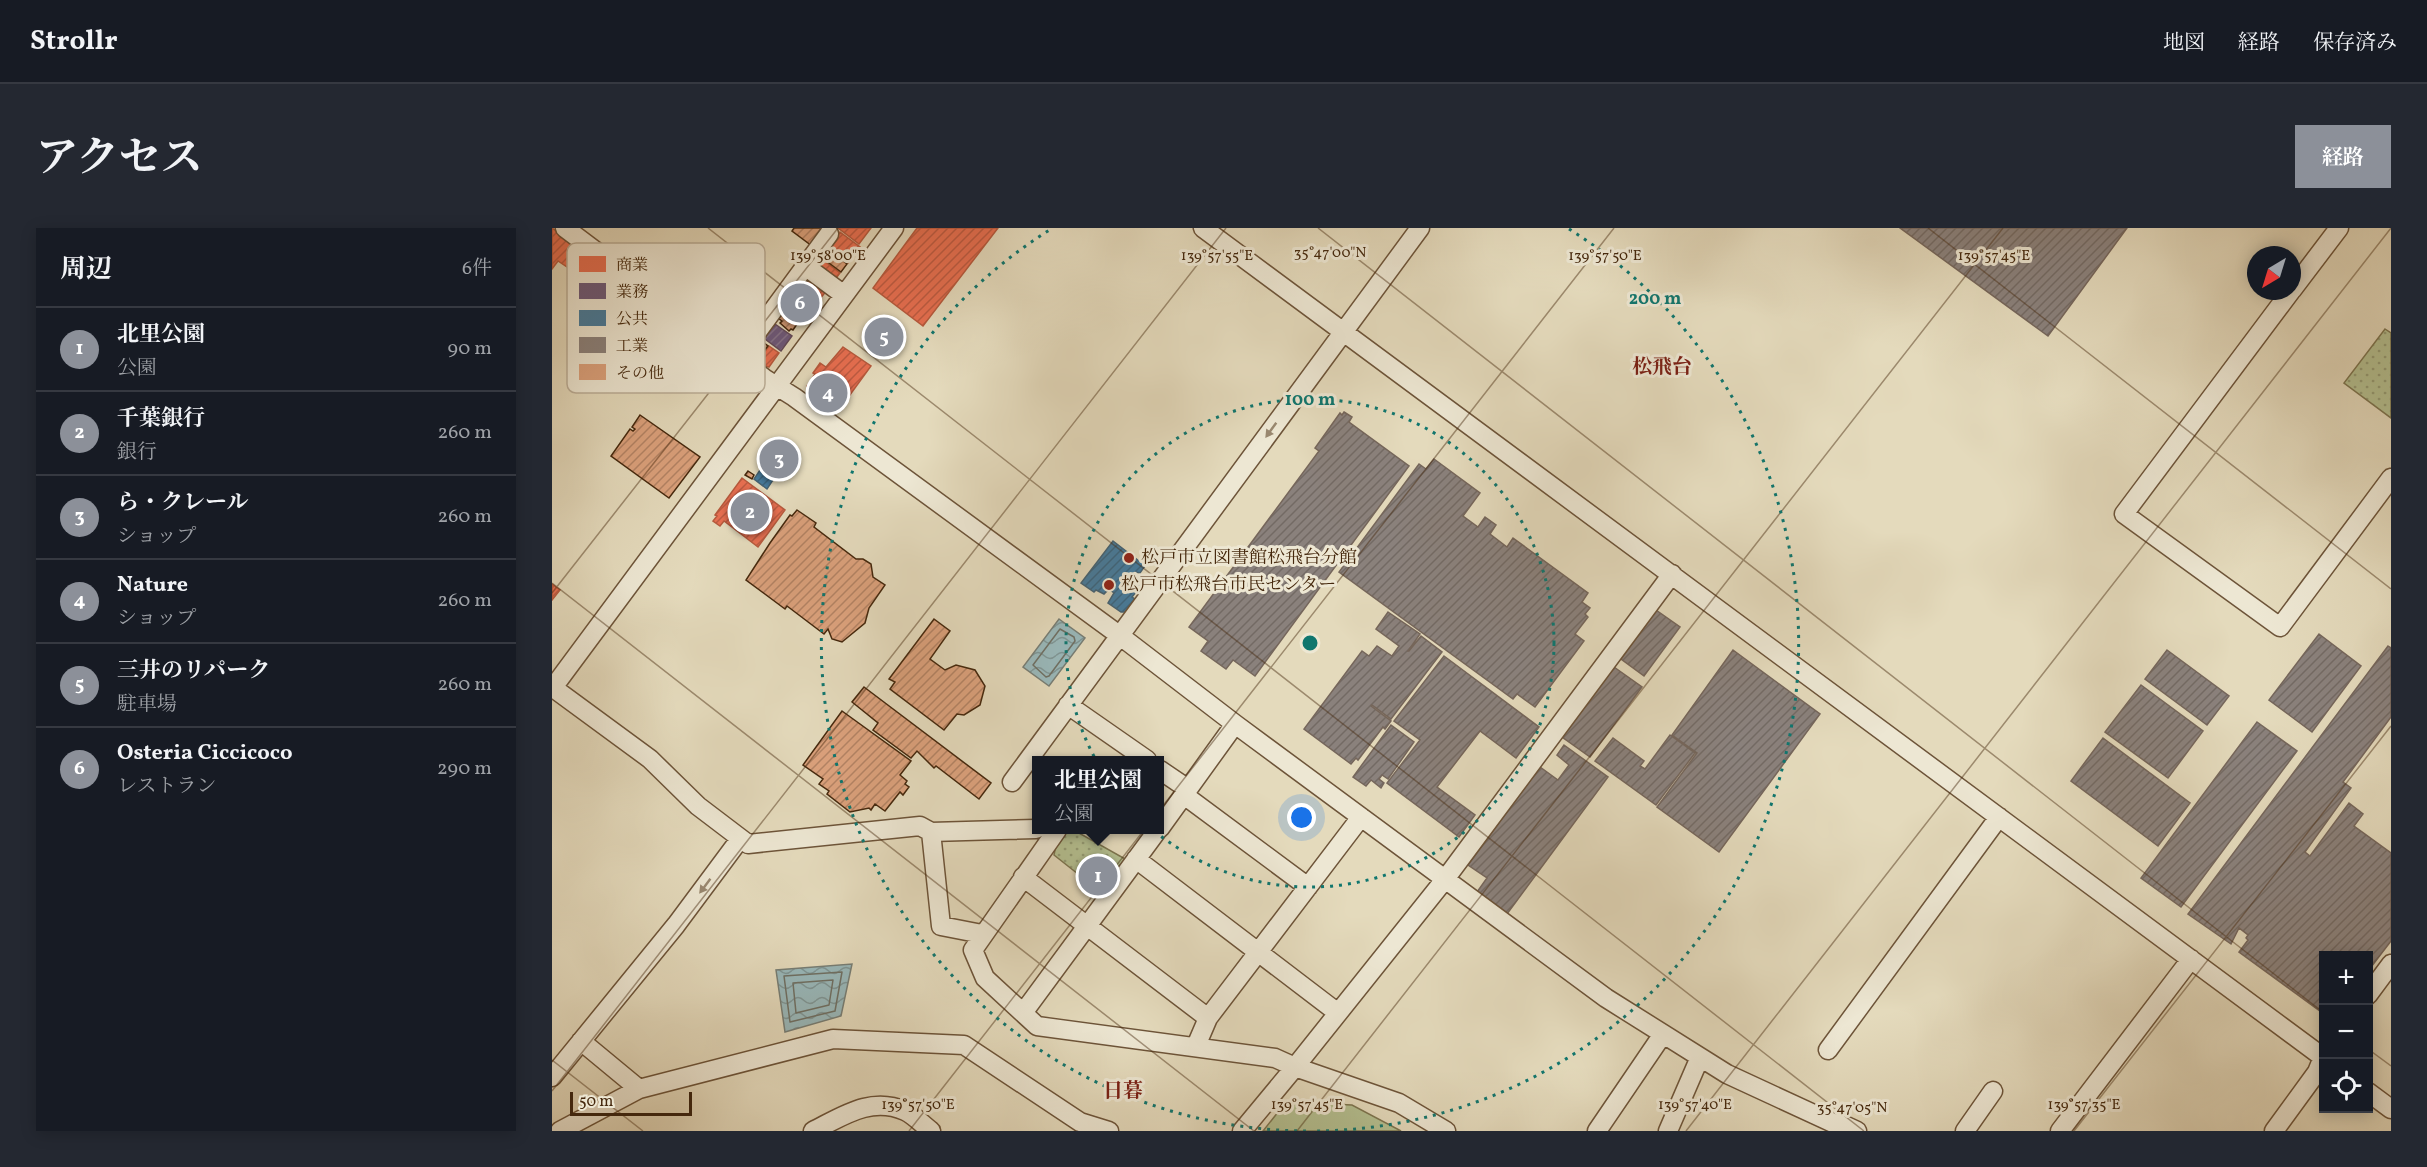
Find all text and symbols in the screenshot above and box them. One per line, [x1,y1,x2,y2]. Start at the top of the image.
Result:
text: Strollr [30,22,118,61]
text: 地図 [2163,29,2205,58]
text: 経路 [2238,29,2280,58]
text: 保存済み [2313,29,2397,58]
button: 経路 [2295,125,2391,188]
text: アクセス [36,131,203,190]
legend [567,243,765,393]
text: 35°47'00"N [1294,243,1366,264]
text: 139°58'00"E [790,246,866,267]
text: 139°57'55"E [1181,246,1253,267]
text: 139°57'50"E [1568,246,1642,267]
text: 139°57'45"E [1958,246,2030,267]
north arrow [2247,246,2301,300]
text: 周辺 [60,252,112,288]
text: 6件 [462,255,492,283]
text: 商業 [616,255,648,277]
pin: 6 [780,280,820,326]
text: 業務 [616,282,648,304]
text: 200 m [1629,287,1681,312]
text: 公共 [616,309,648,331]
pin: 5 [864,314,904,360]
text: 北里公園 [117,320,205,351]
text: 1 [75,335,84,363]
text: 90 m [448,335,492,363]
text: 工業 [616,336,648,358]
district label: 松飛台 [1632,354,1692,382]
text: 公園 [117,355,157,383]
text: その他 [616,363,664,385]
pin: 4 [808,370,848,416]
text: 100 m [1285,388,1335,413]
text: 千葉銀行 [117,404,205,435]
text: 2 [74,419,85,447]
text: 260 m [437,419,492,447]
one-way arrow [1266,422,1278,437]
pin: 3 [760,436,798,482]
text: 銀行 [117,439,157,467]
text: ら・クレール [117,488,249,519]
pin: 2 [730,490,770,534]
text: 3 [74,503,85,531]
text: 260 m [437,503,492,531]
text: ショップ [117,523,197,551]
place label: 松戸市立図書館松飛台分館 [1141,546,1357,571]
marker: 松戸市立図書館松飛台分館 [1122,551,1136,565]
text: Nature [117,570,188,601]
place label: 松戸市松飛台市民センター [1121,573,1336,598]
marker: 松戸市松飛台市民センター [1102,578,1116,592]
text: 4 [73,587,86,615]
text: 260 m [437,587,492,615]
text: ショップ [117,605,197,633]
centre of rings [1300,633,1320,653]
text: 三井のリパーク [117,656,270,687]
text: 5 [75,671,84,699]
text: 260 m [437,671,492,699]
text: 駐車場 [117,691,177,719]
text: Osteria Ciccicoco [117,738,293,769]
text: 6 [74,755,85,783]
text: 290 m [437,755,492,783]
popup [1032,756,1164,834]
text: 北里公園 [1054,766,1142,797]
text: レストラン [117,773,216,801]
text: 公園 [1054,801,1094,829]
your location [1287,803,1316,832]
pin: 1 [1078,854,1118,898]
one-way arrow [698,878,711,894]
map controls [2319,951,2373,1113]
button: + [2319,951,2373,1005]
button: − [2319,1005,2373,1059]
button: locate [2319,1059,2373,1113]
district label: 日暮 [1103,1078,1143,1106]
scale bar [570,1089,692,1116]
text: 50 m [579,1091,613,1113]
text: 139°57'50"E [881,1095,955,1116]
text: 139°57'45"E [1271,1095,1343,1116]
text: 139°57'40"E [1658,1095,1732,1116]
text: 139°57'35"E [2048,1095,2120,1116]
text: 35°47'05"N [1817,1098,1887,1119]

